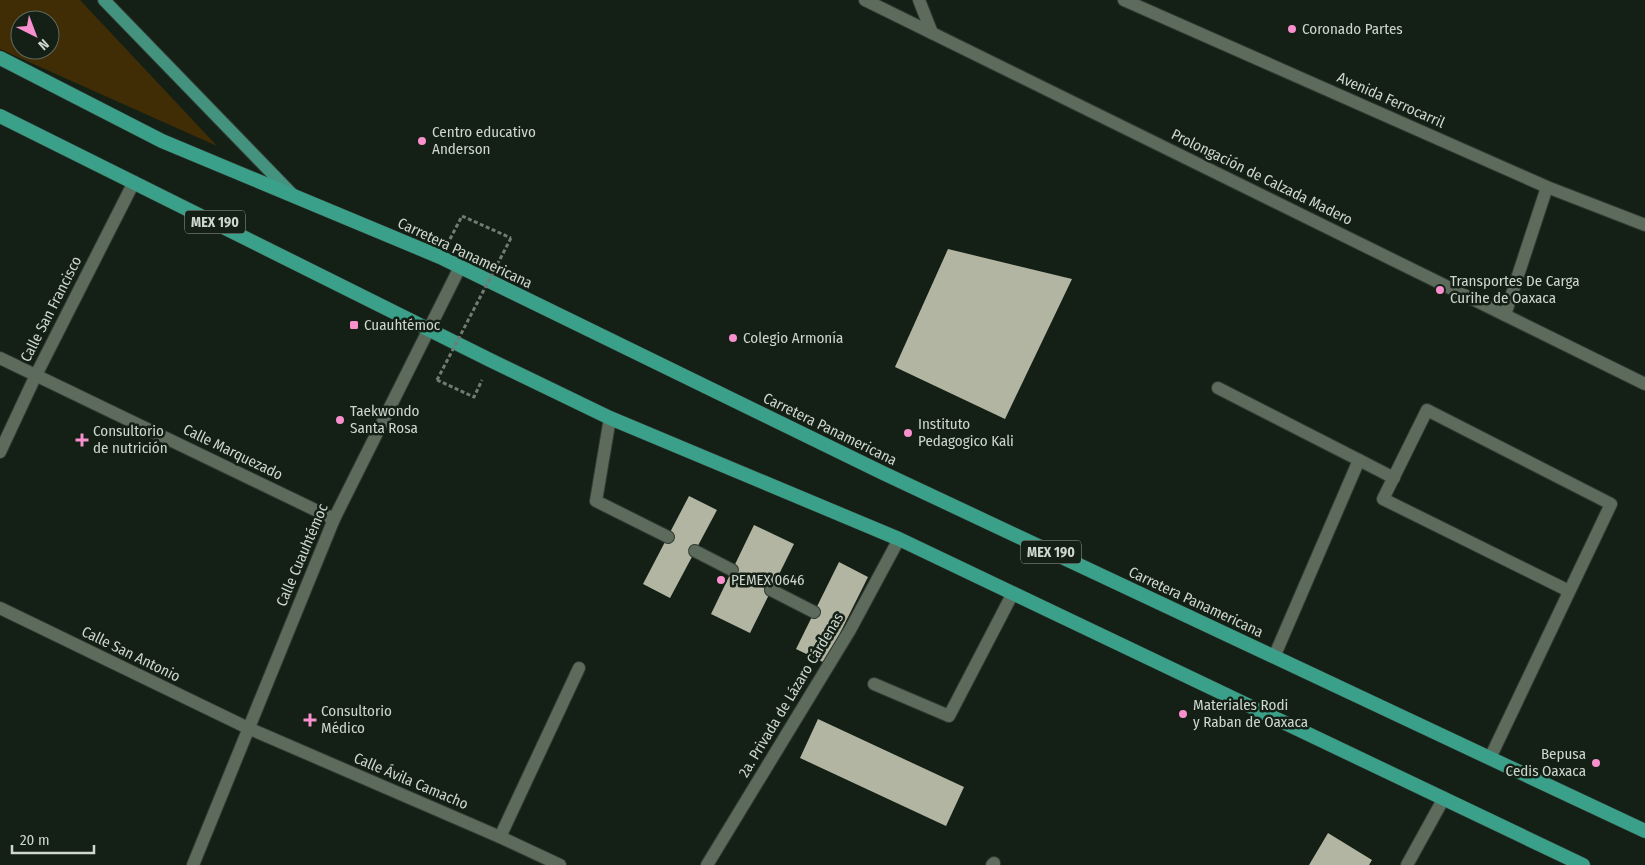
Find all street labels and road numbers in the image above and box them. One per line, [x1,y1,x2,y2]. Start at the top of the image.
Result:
street label: Avenida Ferrocarril [1334,68,1448,132]
street label: Prolongación de Calzada Madero [1168,125,1356,229]
road number: MEX 190 [185,210,245,233]
street label: Carretera Panamericana [395,214,535,292]
street label: Calle San Francisco [17,253,85,365]
street label: Carretera Panamericana [760,389,900,469]
street label: Calle Marquezado [180,420,286,484]
street label: Calle Cuauhtémoc [272,500,332,609]
road number: MEX 190 [1021,540,1081,564]
street label: Carretera Panamericana [1126,563,1266,641]
street label: 2a. Privada de Lázaro Cárdenas [735,610,847,780]
street label: Calle San Antonio [79,622,183,686]
street label: Calle Ávila Camacho [351,749,471,813]

